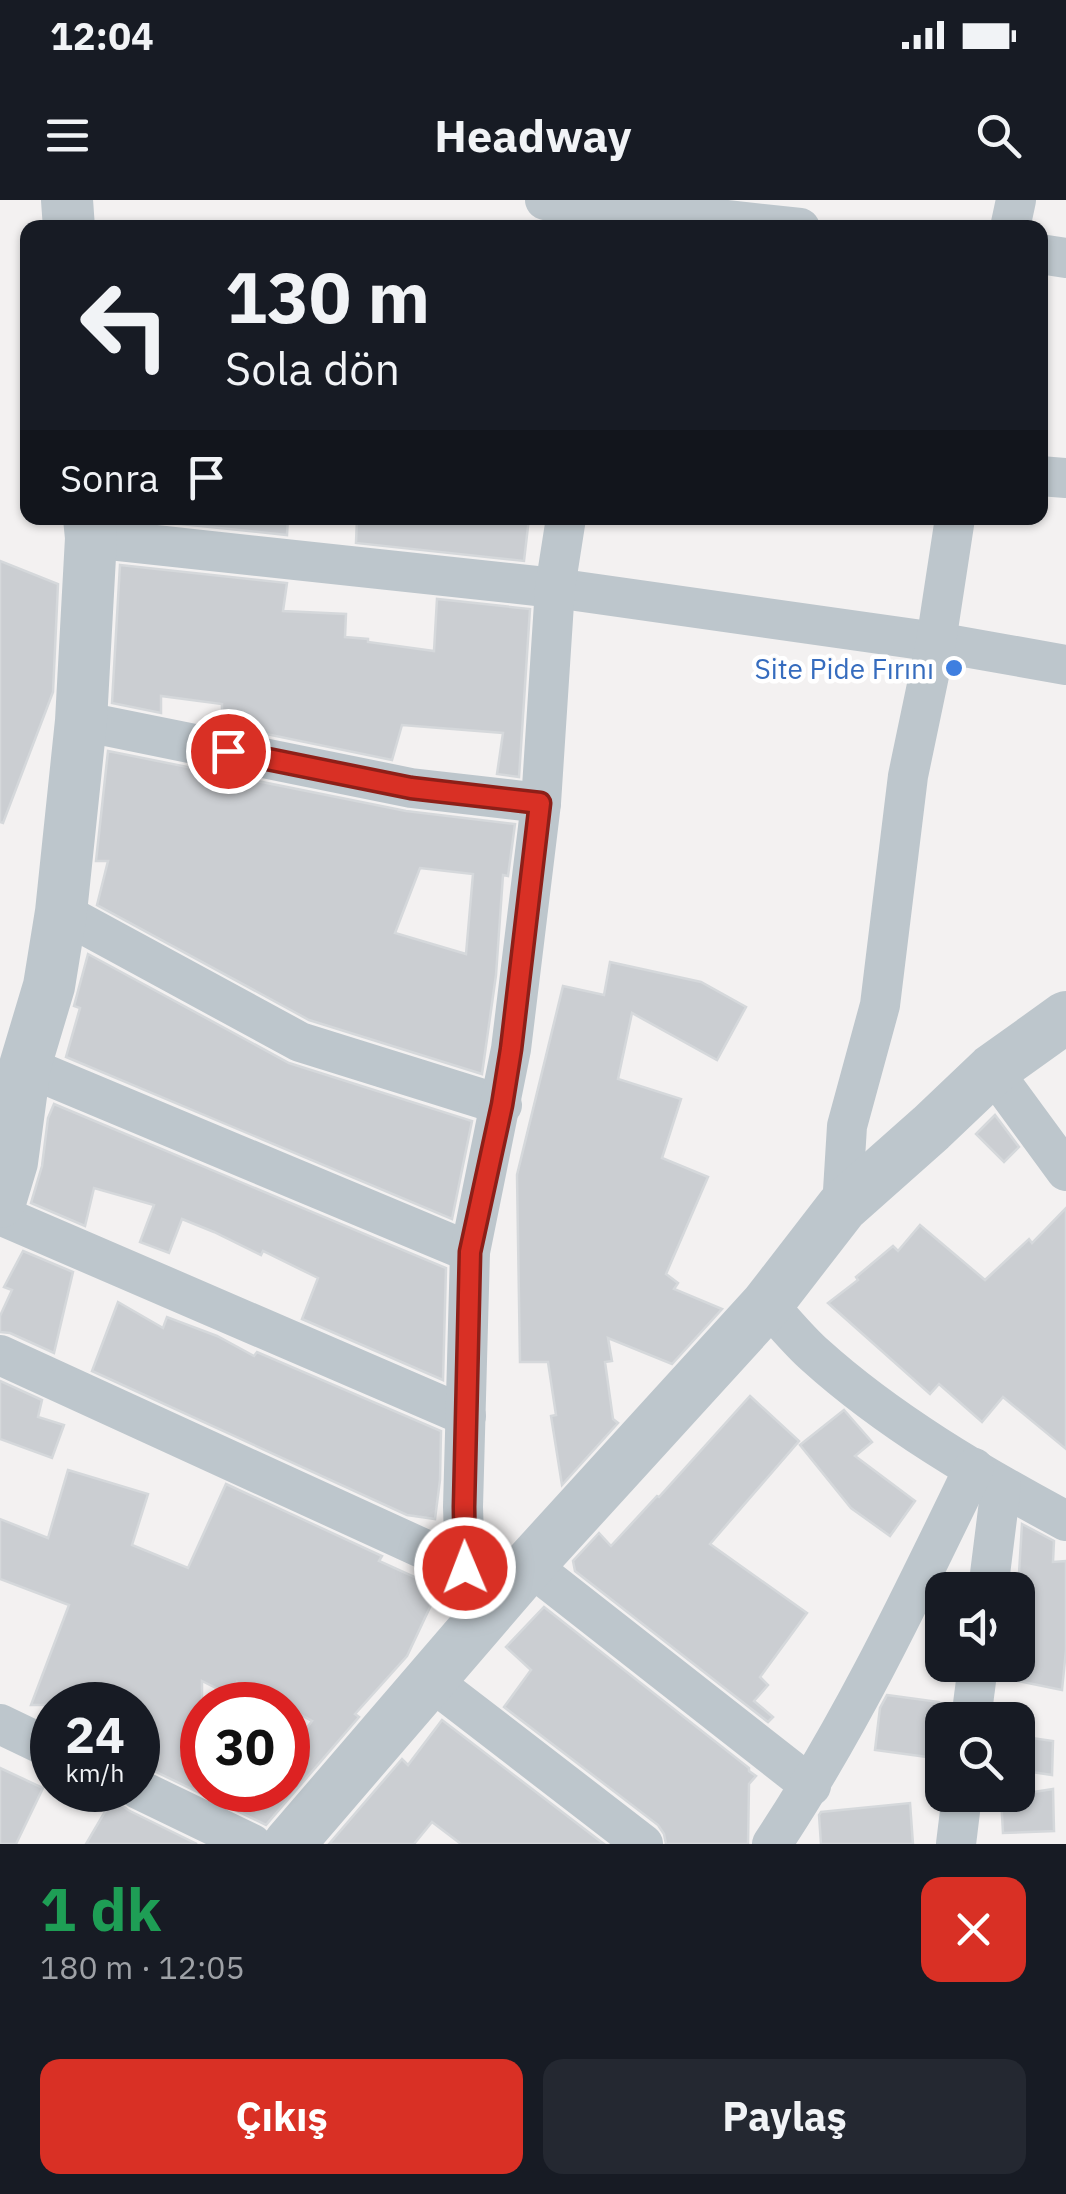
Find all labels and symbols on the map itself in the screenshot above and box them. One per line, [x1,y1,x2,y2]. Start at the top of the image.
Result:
place label: Site Pide Fırını [755,650,934,687]
marker: Site Pide Fırını [943,657,965,679]
pin [186,709,271,794]
position arrow [413,1516,517,1620]
speed limit sign: 30 [180,1682,310,1812]

